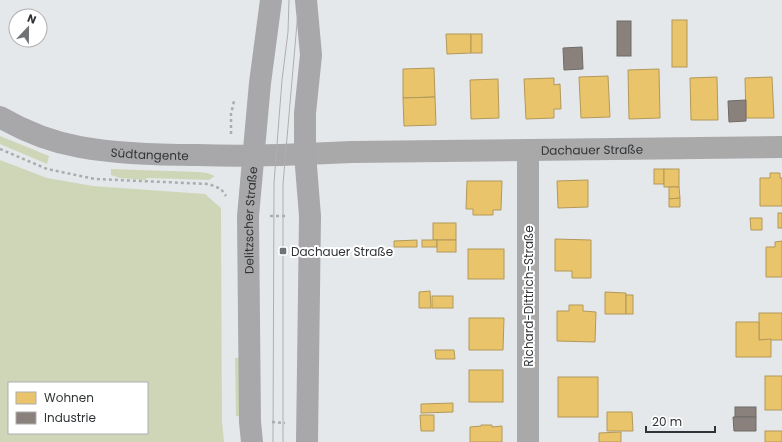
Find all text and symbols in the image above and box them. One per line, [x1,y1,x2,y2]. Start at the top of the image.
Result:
north arrow [8,8,48,48]
text: N [25,10,39,28]
street label: Dachauer Straße [541,140,643,158]
street label: Südtangente [110,143,189,163]
street label: Delitzscher Straße [239,166,261,274]
street label: Richard-Dittrich-Straße [520,225,537,367]
place label: Dachauer Straße [291,243,393,260]
marker: Dachauer Straße [278,246,288,256]
legend [8,382,148,434]
text: Wohnen [44,389,94,406]
scale bar [646,408,715,434]
text: Industrie [44,409,96,426]
text: 20 m [652,413,682,430]

